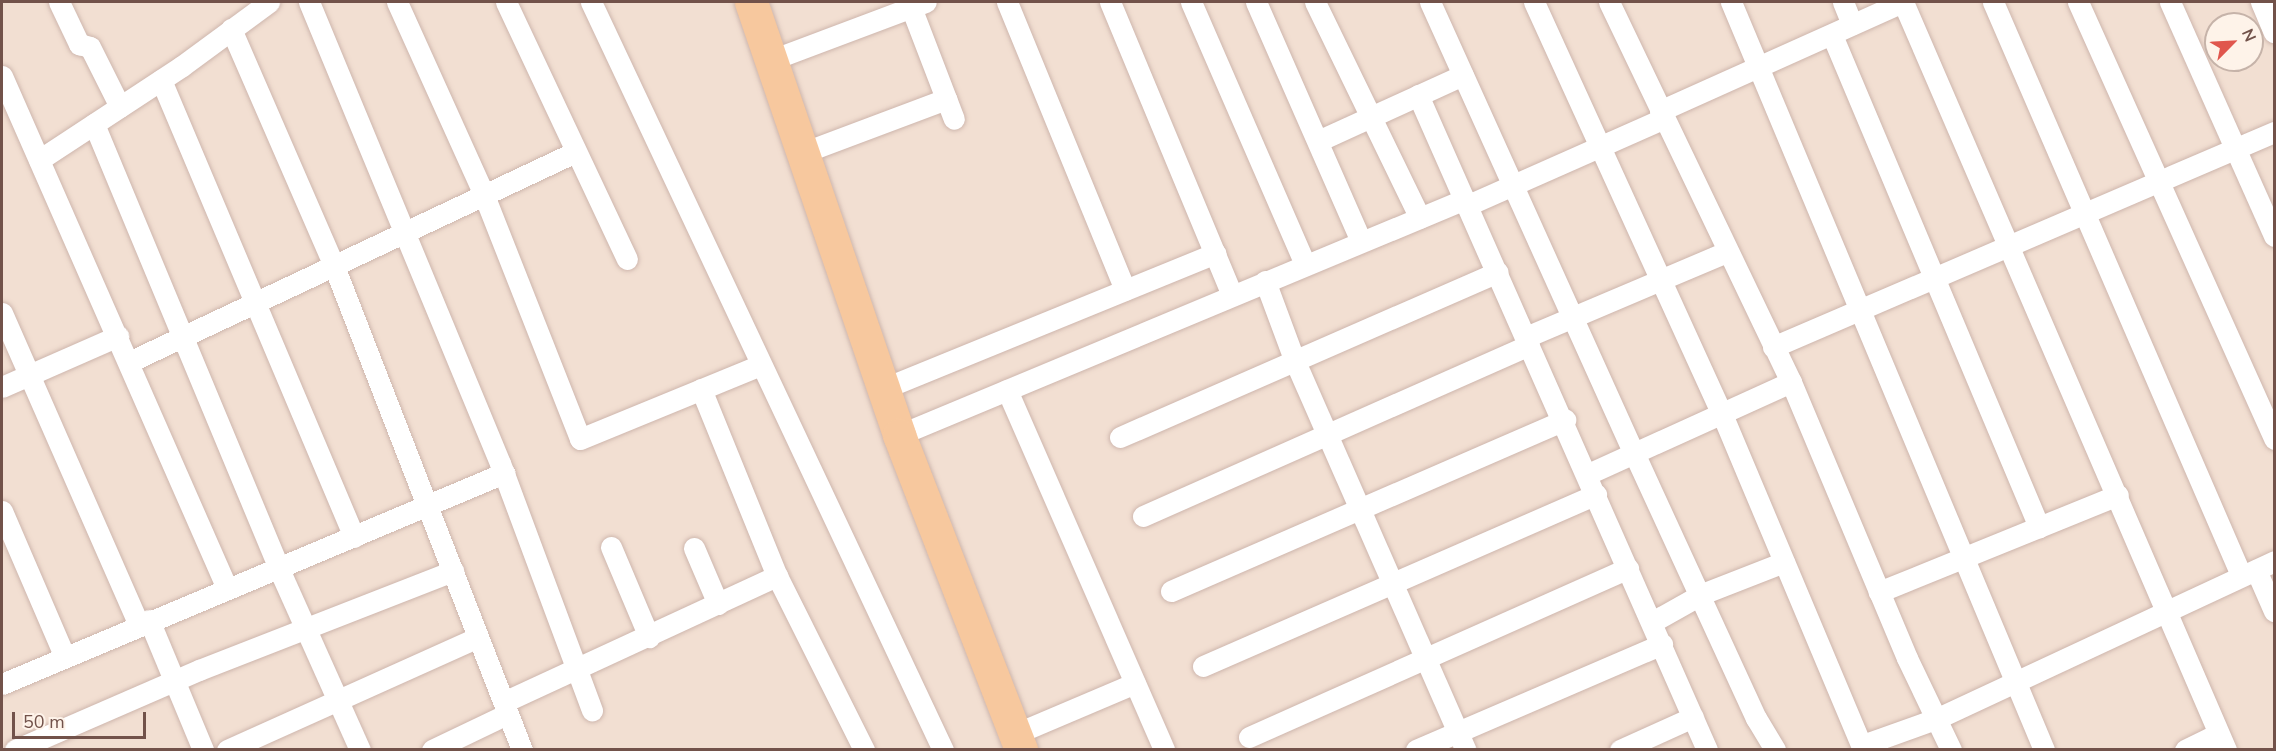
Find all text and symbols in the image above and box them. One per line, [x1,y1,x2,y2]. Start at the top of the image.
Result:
north arrow [2204,12,2264,72]
text: N [2236,26,2261,45]
scale bar [15,700,148,738]
text: 50 m [23,710,65,734]

